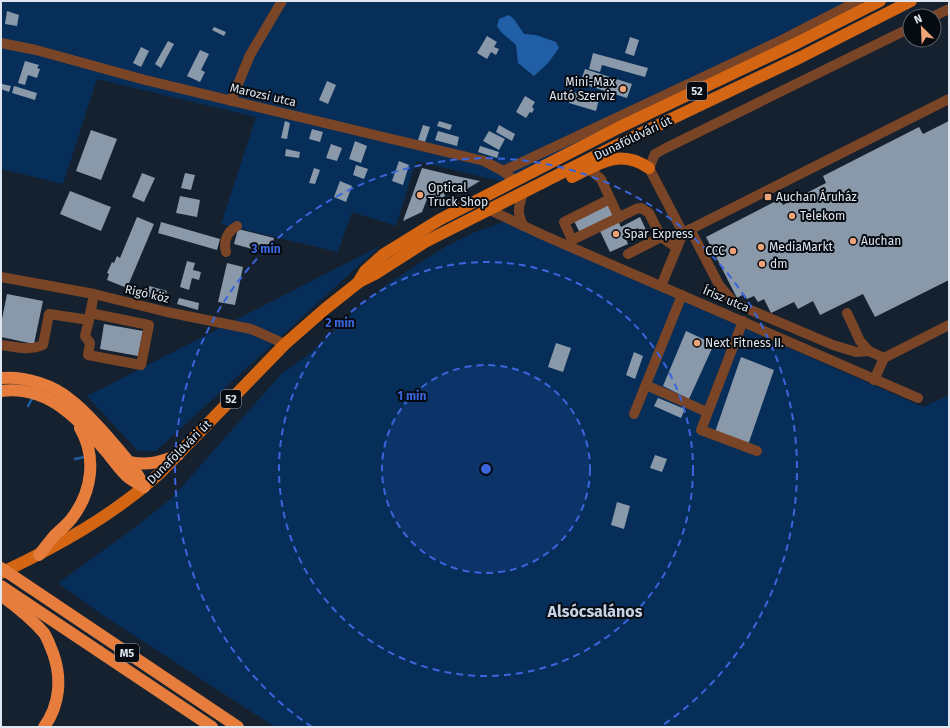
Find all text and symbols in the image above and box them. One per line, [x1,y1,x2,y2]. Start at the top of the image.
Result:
north arrow [902,8,942,48]
text: N [912,12,924,27]
place label: Mini-Max Autó Szerviz [550,75,615,103]
street label: Marozsi utca [228,81,298,109]
road number: 52 [687,82,707,100]
marker: Mini-Max Autó Szerviz [618,84,628,94]
street label: Dunaföldvári út [592,113,675,163]
place label: Optical Truck Shop [428,181,488,209]
place label: Auchan Áruház [776,189,857,204]
marker: Optical Truck Shop [415,190,425,200]
marker: Auchan Áruház [763,192,773,202]
place label: Telekom [800,209,845,223]
marker: Telekom [787,211,797,221]
place label: Spar Express [624,227,694,241]
marker: Spar Express [611,229,621,239]
place label: Auchan [861,234,901,248]
marker: Auchan [848,236,858,246]
place label: MediaMarkt [769,240,834,254]
text: 3 min [250,242,281,256]
marker: MediaMarkt [756,242,766,252]
place label: CCC [705,244,725,258]
marker: CCC [728,246,738,256]
place label: dm [770,257,787,271]
marker: dm [757,259,767,269]
street label: Rigó köz [123,282,171,306]
street label: Írisz utca [701,282,752,315]
text: 2 min [325,316,355,330]
place label: Next Fitness II. [705,336,784,350]
marker: Next Fitness II. [692,338,702,348]
text: 1 min [398,389,426,403]
road number: 52 [221,390,241,408]
street label: Dunaföldvári út [144,417,214,487]
centre of rings [479,462,493,476]
district label: Alsócsalános [547,602,643,621]
road number: M5 [115,644,139,662]

